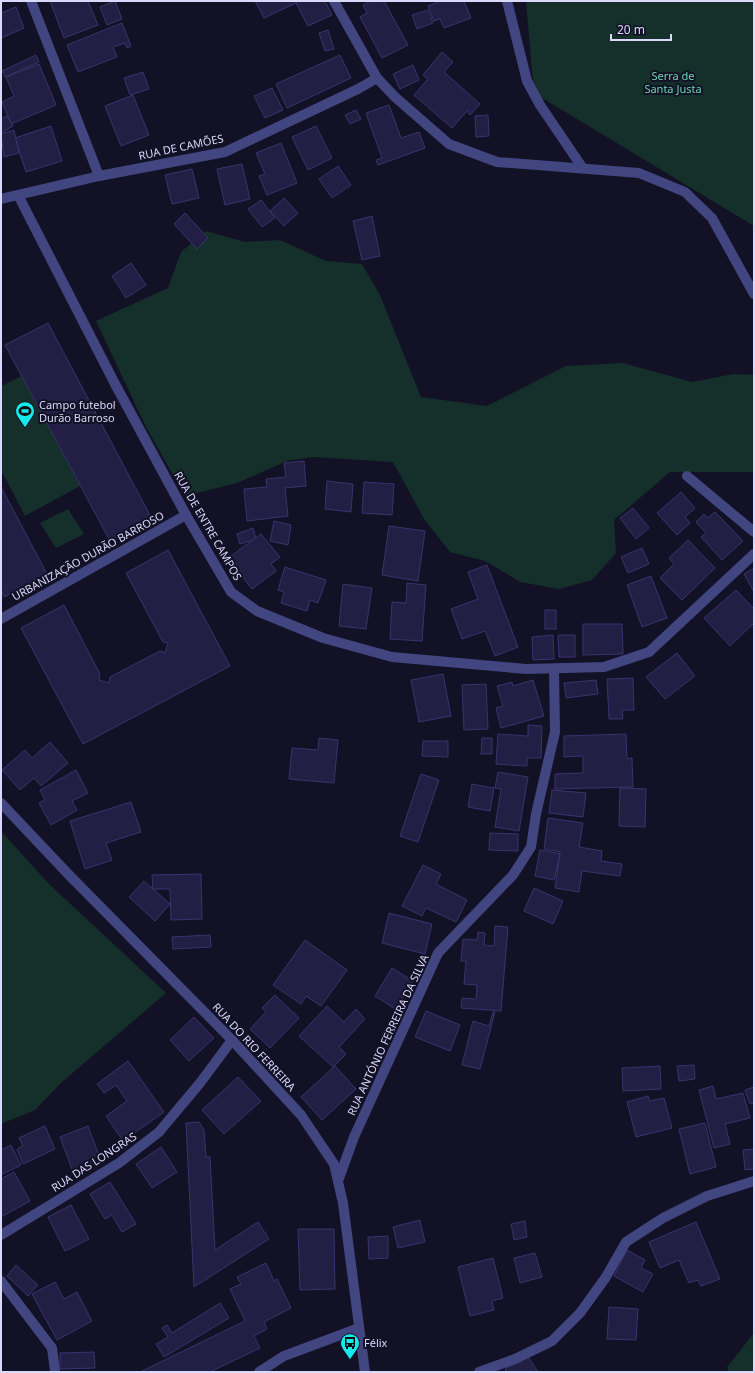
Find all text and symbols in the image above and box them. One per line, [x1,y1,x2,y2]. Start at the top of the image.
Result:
scale bar [611,16,671,42]
text: 20 m [617,21,645,38]
park label: Serra de Santa Justa [644,68,702,96]
street label: RUA DE CAMÕES [137,130,225,163]
place label: Campo futebol Durão Barroso [39,397,116,425]
sports icon: Campo futebol Durão Barroso [14,400,36,428]
street label: RUA DE ENTRE CAMPOS [171,469,246,583]
street label: URBANIZAÇÃO DURÃO BARROSO [9,507,166,604]
street label: RUA ANTÓNIO FERREIRA DA SILVA [343,951,432,1118]
street label: RUA DO RIO FERREIRA [210,999,300,1095]
street label: RUA DAS LONGRAS [48,1128,139,1195]
bus stop icon: Félix [339,1332,361,1360]
place label: Félix [364,1335,388,1350]

